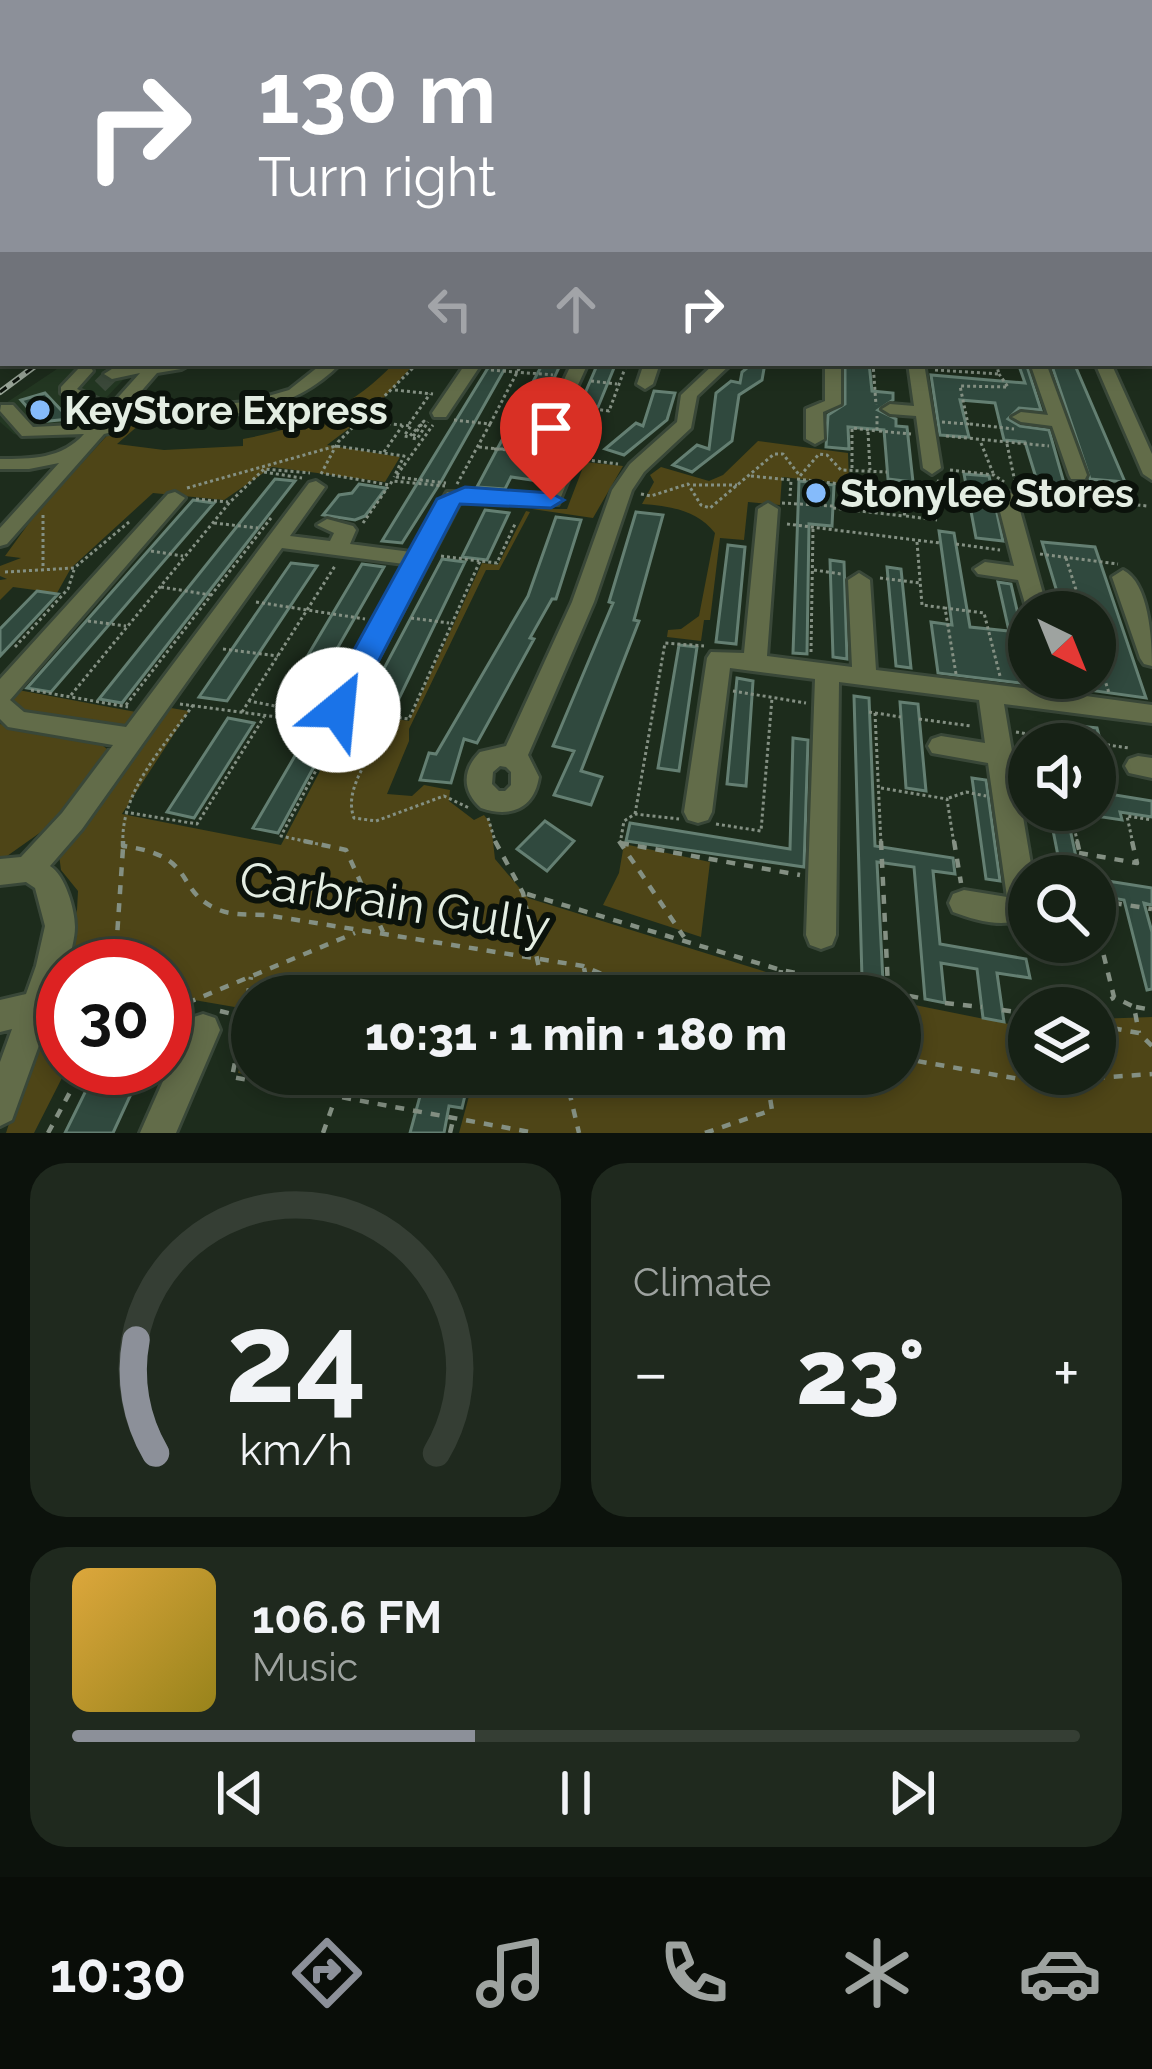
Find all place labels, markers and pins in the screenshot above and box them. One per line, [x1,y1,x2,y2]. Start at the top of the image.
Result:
pin [500,377,602,500]
place label: KeyStore Express [64,387,388,433]
marker: KeyStore Express [27,397,53,423]
place label: Stonylee Stores [840,470,1134,516]
marker: Stonylee Stores [803,480,829,506]

